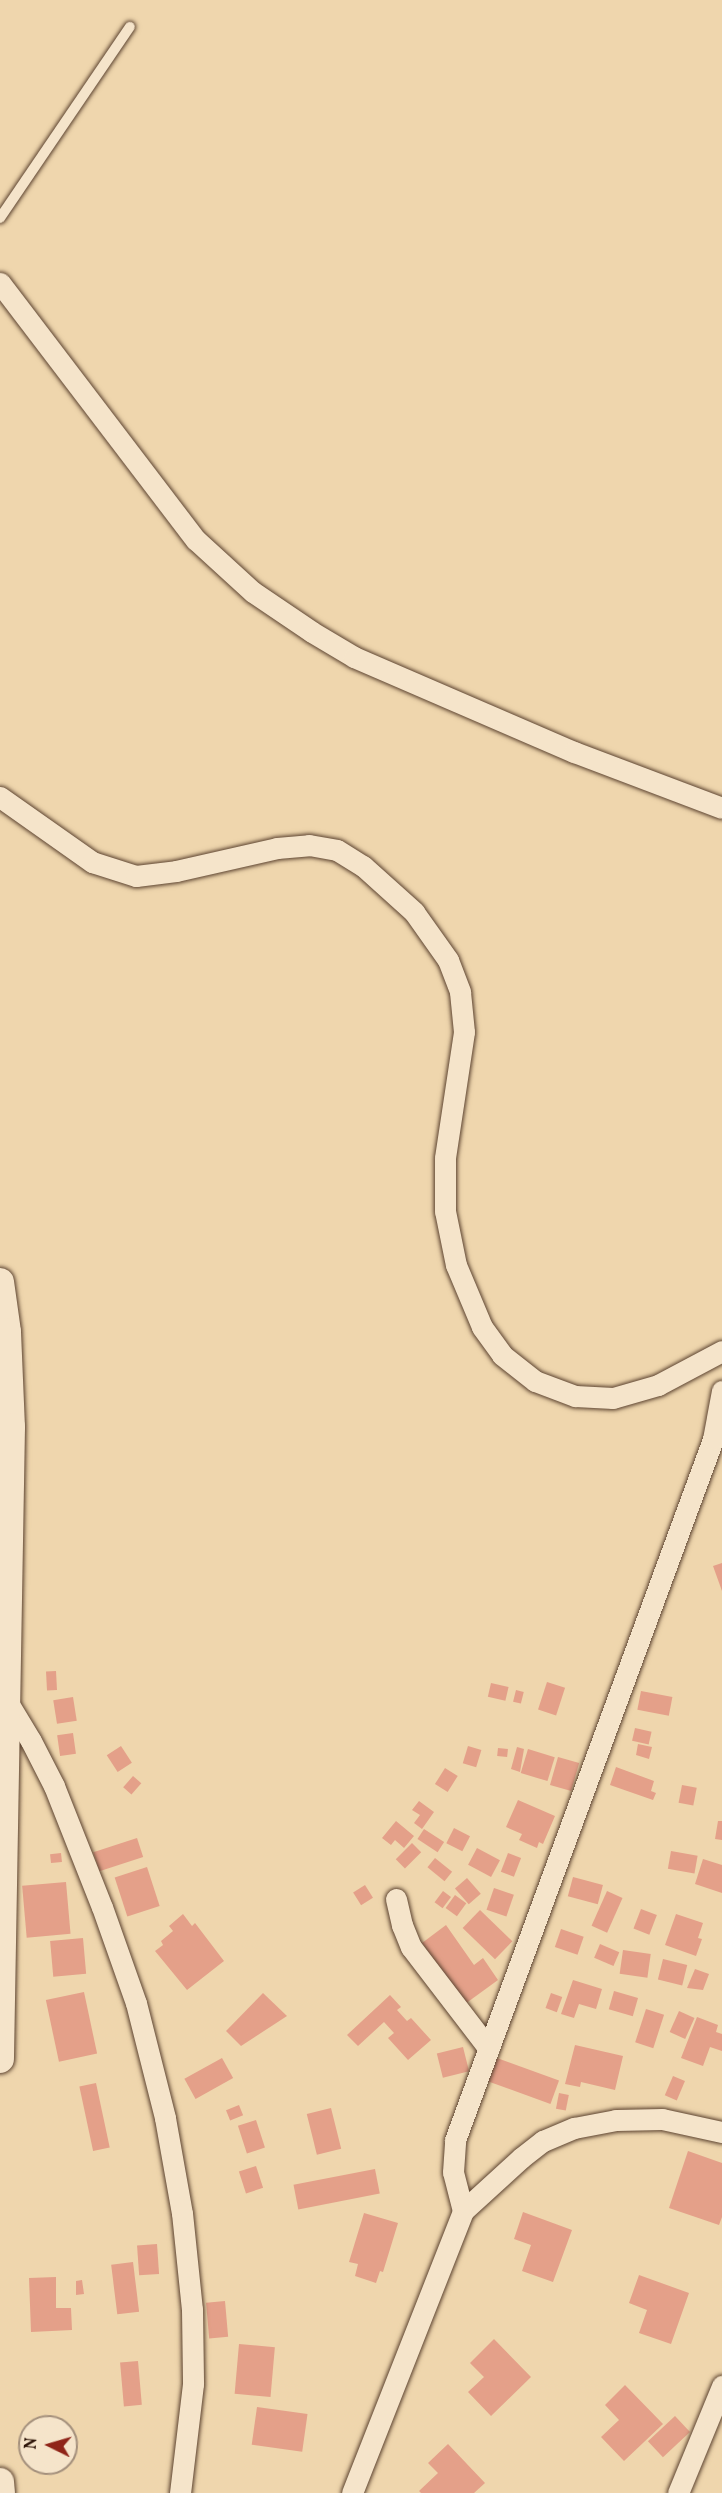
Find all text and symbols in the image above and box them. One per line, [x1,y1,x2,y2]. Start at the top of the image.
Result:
north arrow [18,2415,78,2475]
text: N [21,2437,44,2450]

